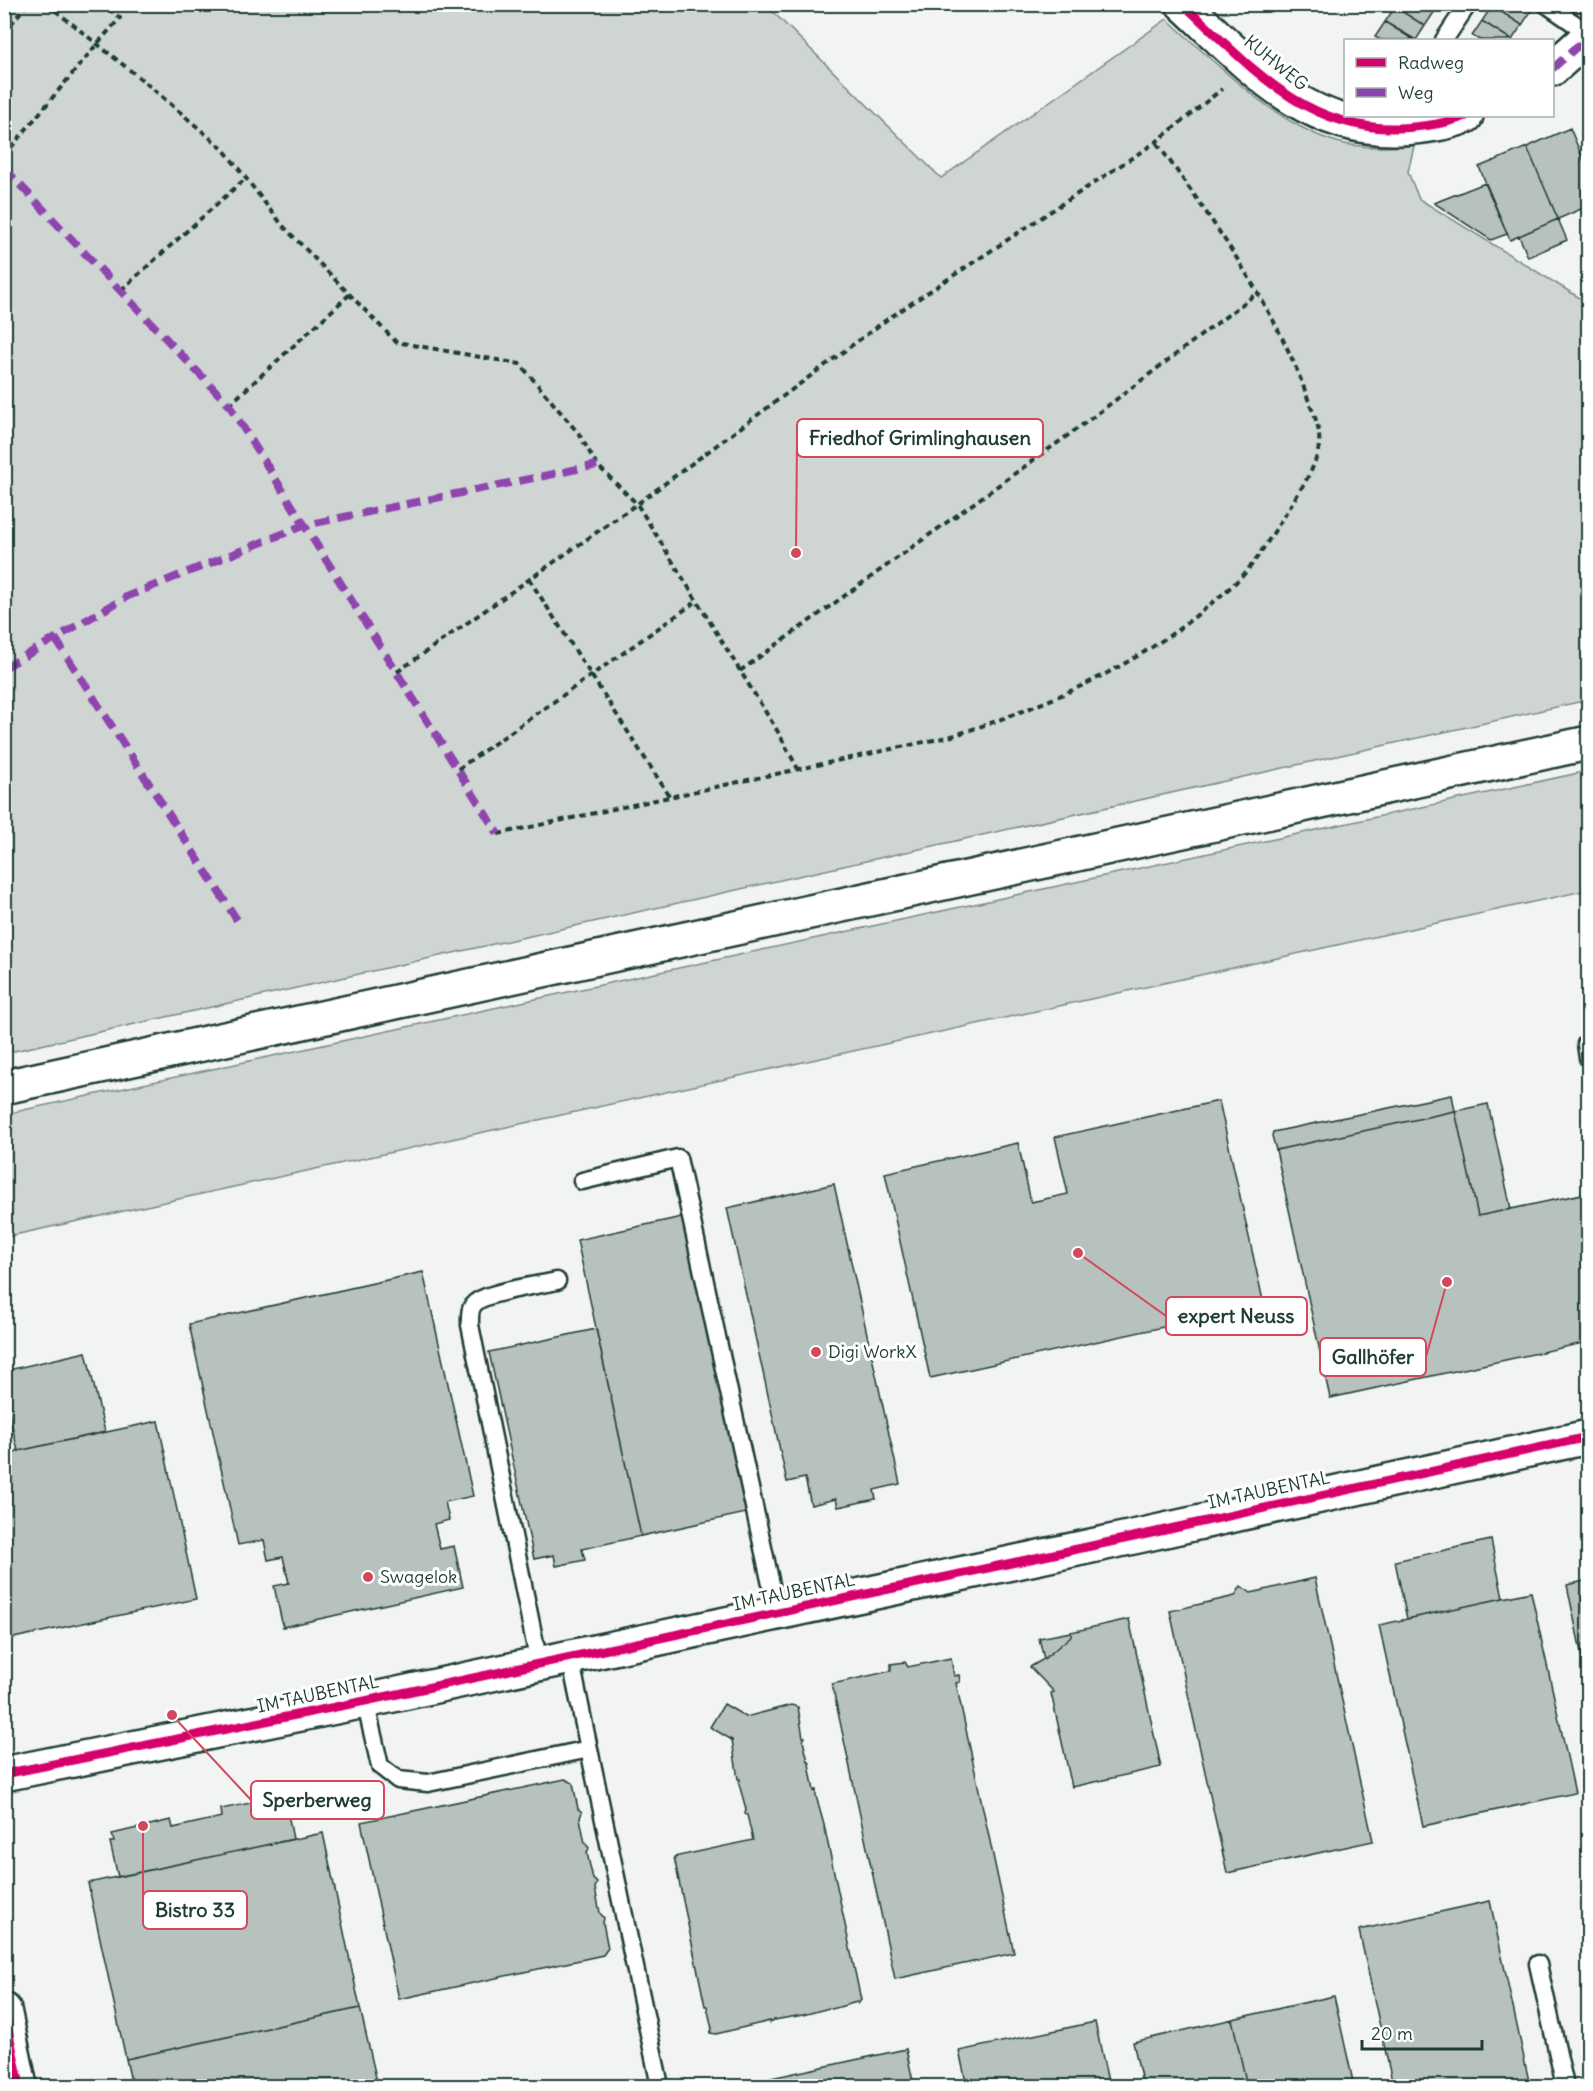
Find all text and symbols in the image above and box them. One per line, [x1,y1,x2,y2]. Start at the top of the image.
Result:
street label: KUHWEG [1240,30,1313,95]
legend [1344,39,1554,117]
text: Radweg [1398,51,1464,74]
text: Weg [1398,81,1433,104]
callout: Friedhof Grimlinghausen [797,419,1043,457]
text: Friedhof Grimlinghausen [809,425,1031,450]
callout: expert Neuss [1166,1297,1307,1335]
text: expert Neuss [1178,1303,1294,1328]
callout: Gallhöfer [1320,1338,1426,1376]
place label: Digi WorkX [828,1340,918,1363]
text: Gallhöfer [1332,1344,1415,1369]
marker: Digi WorkX [809,1345,823,1359]
street label: IM TAUBENTAL [1206,1465,1332,1514]
place label: Swagelok [380,1565,457,1588]
street label: IM TAUBENTAL [731,1567,857,1616]
marker: Swagelok [361,1570,375,1584]
street label: IM TAUBENTAL [255,1669,381,1718]
callout: Sperberweg [251,1781,384,1819]
text: Sperberweg [262,1787,372,1812]
callout: Bistro 33 [143,1891,247,1929]
text: Bistro 33 [155,1897,235,1922]
scale bar [1362,2013,1482,2051]
text: 20 m [1371,2022,1413,2045]

